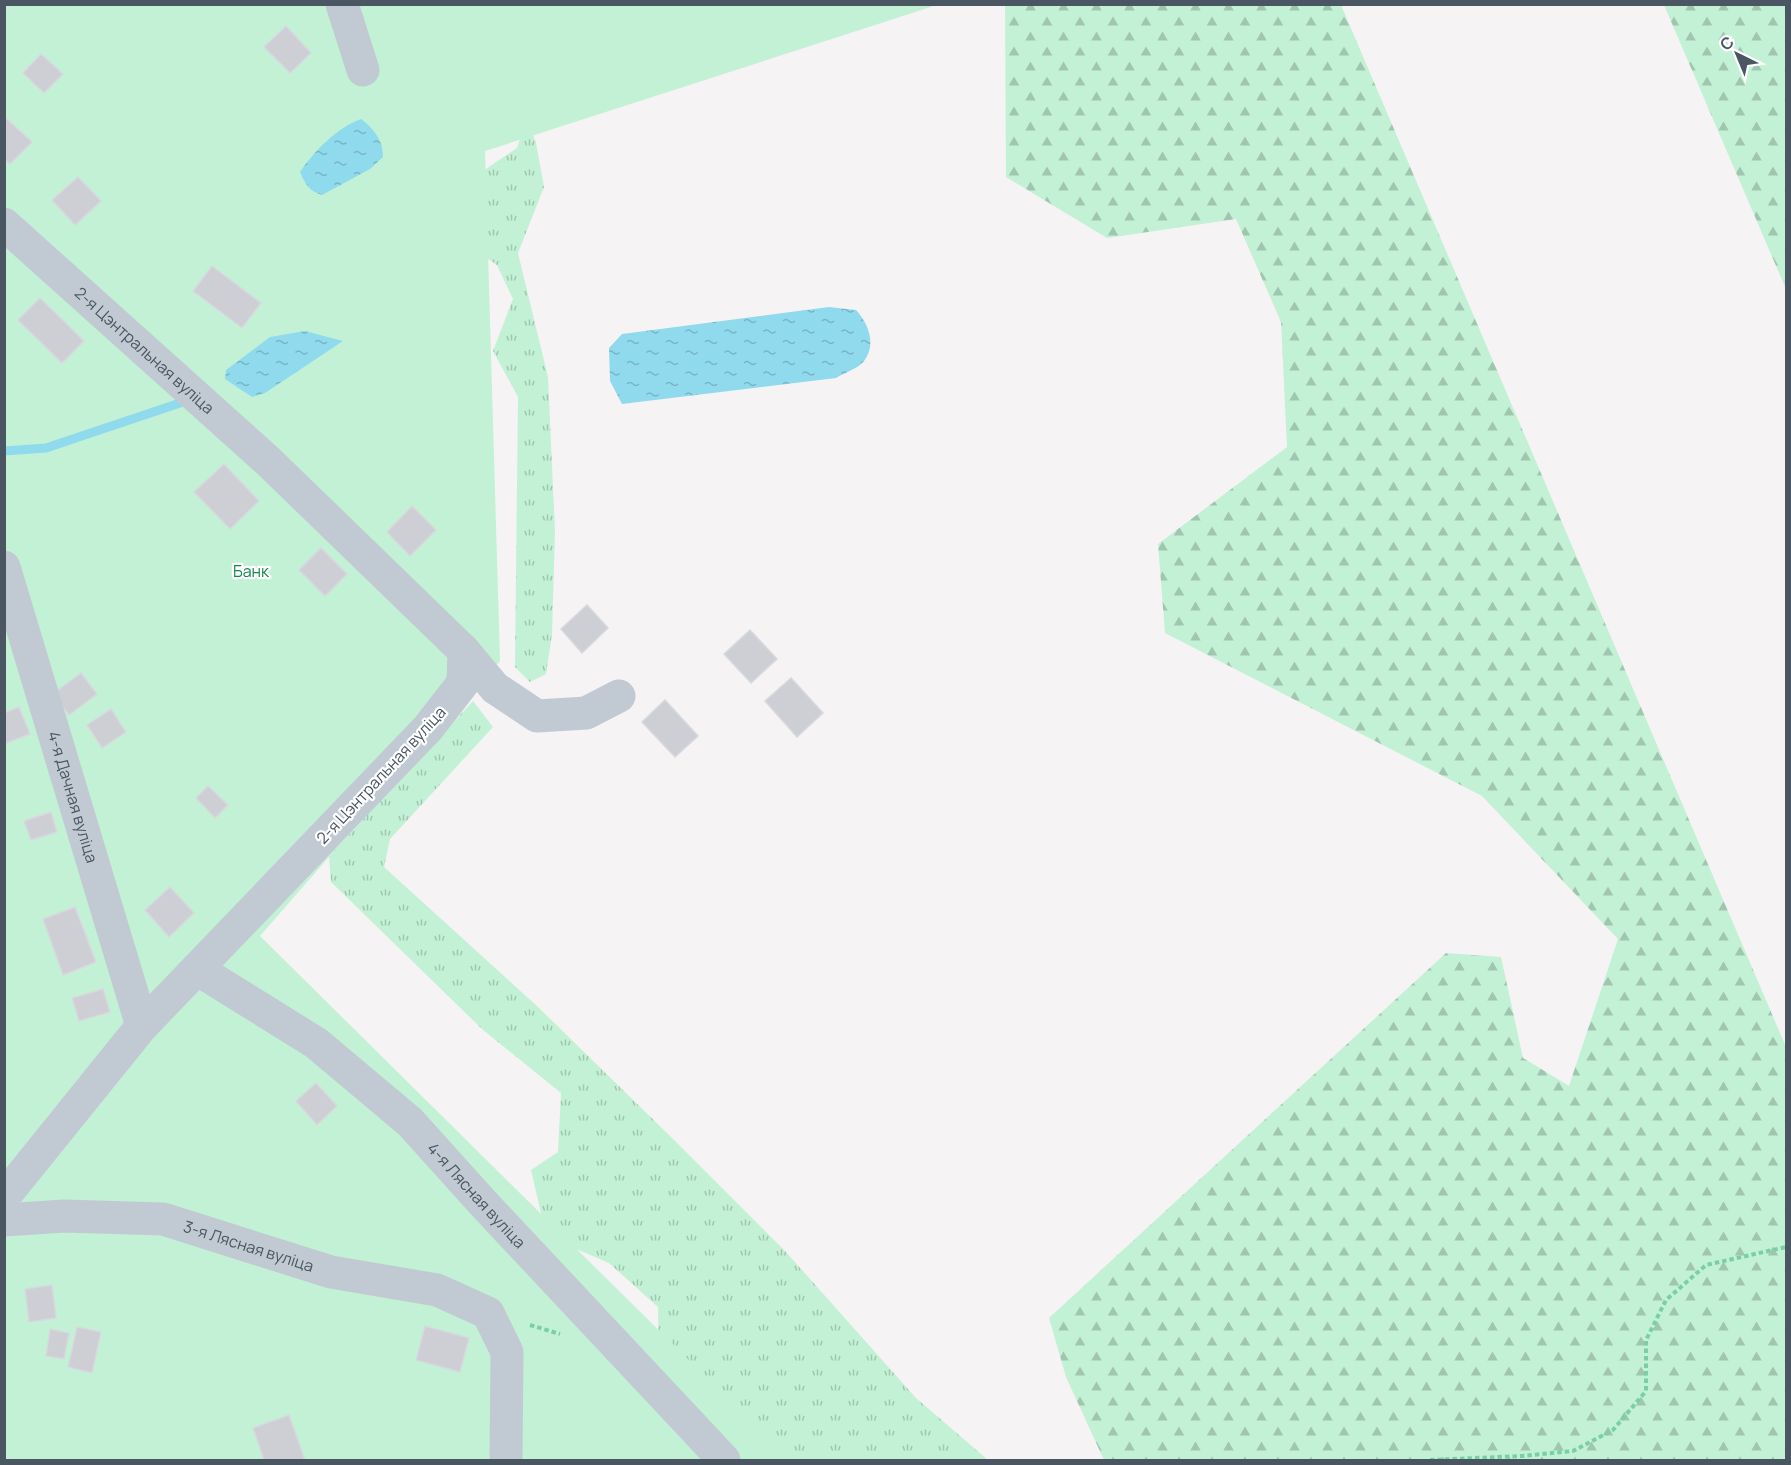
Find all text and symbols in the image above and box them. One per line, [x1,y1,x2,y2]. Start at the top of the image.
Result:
north arrow [1707,24,1767,84]
text: С [1715,31,1739,55]
street label: 2-я Цэнтральная вуліца [70,282,219,419]
park label: Банк [233,560,270,582]
street label: 2-я Цэнтральная вуліца [311,702,451,848]
street label: 4-я Дачная вуліца [43,728,103,865]
street label: 4-я Лясная вуліца [423,1138,531,1253]
street label: 3-я Лясная вуліца [181,1215,317,1277]

